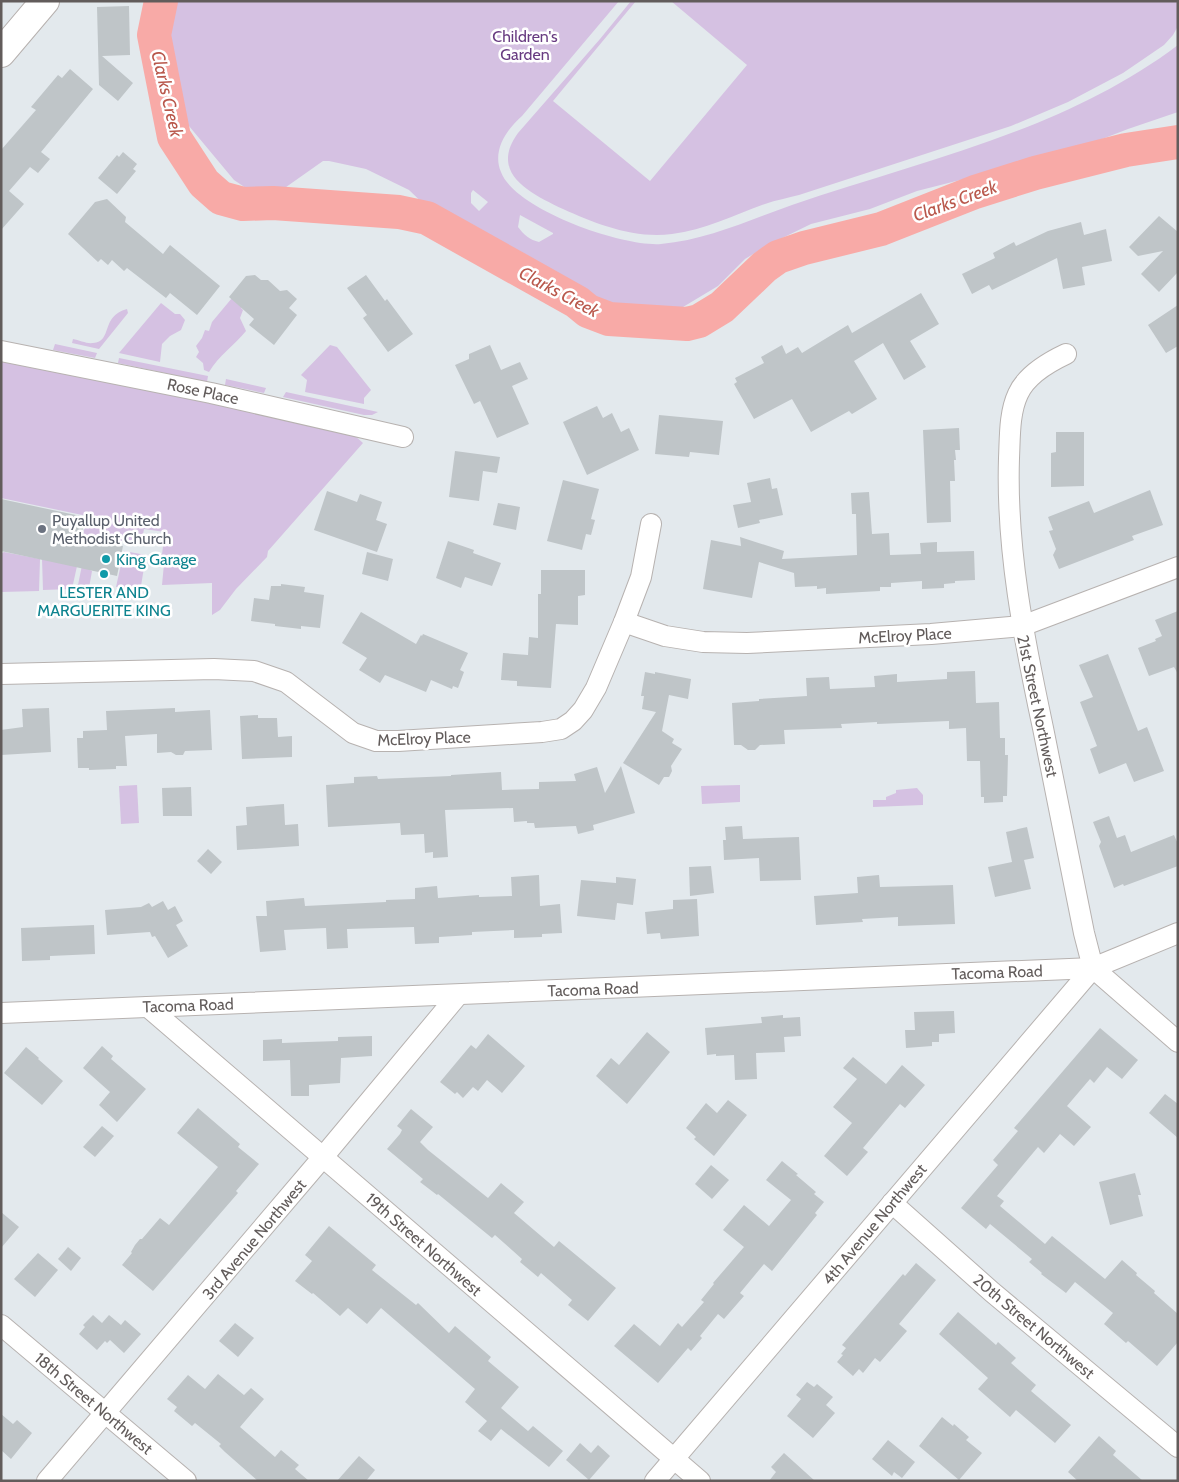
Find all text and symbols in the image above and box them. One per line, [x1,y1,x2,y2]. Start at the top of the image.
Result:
park label: Children's Garden [492,27,558,64]
water label: Clarks Creek [146,49,188,140]
water label: Clarks Creek [910,175,1001,226]
water label: Clarks Creek [515,262,604,323]
street label: Rose Place [165,375,240,408]
place label: Puyallup United Methodist Church [52,511,171,548]
marker: Puyallup United Methodist Church [36,523,48,535]
place label: King Garage [116,550,197,569]
marker: King Garage [100,553,112,565]
marker: LESTER AND MARGUERITE KING [98,568,110,580]
place label: LESTER AND MARGUERITE KING [37,583,171,620]
street label: McElroy Place [858,624,952,647]
street label: 21st Street Northwest [1013,633,1062,779]
street label: McElroy Place [377,727,471,750]
street label: Tacoma Road [951,961,1043,984]
street label: Tacoma Road [547,978,639,1001]
street label: Tacoma Road [142,994,234,1017]
street label: 4th Avenue Northwest [818,1160,931,1289]
street label: 3rd Avenue Northwest [199,1175,311,1303]
street label: 19th Street Northwest [362,1189,486,1300]
street label: 20th Street Northwest [969,1270,1099,1383]
street label: 18th Street Northwest [31,1349,157,1459]

